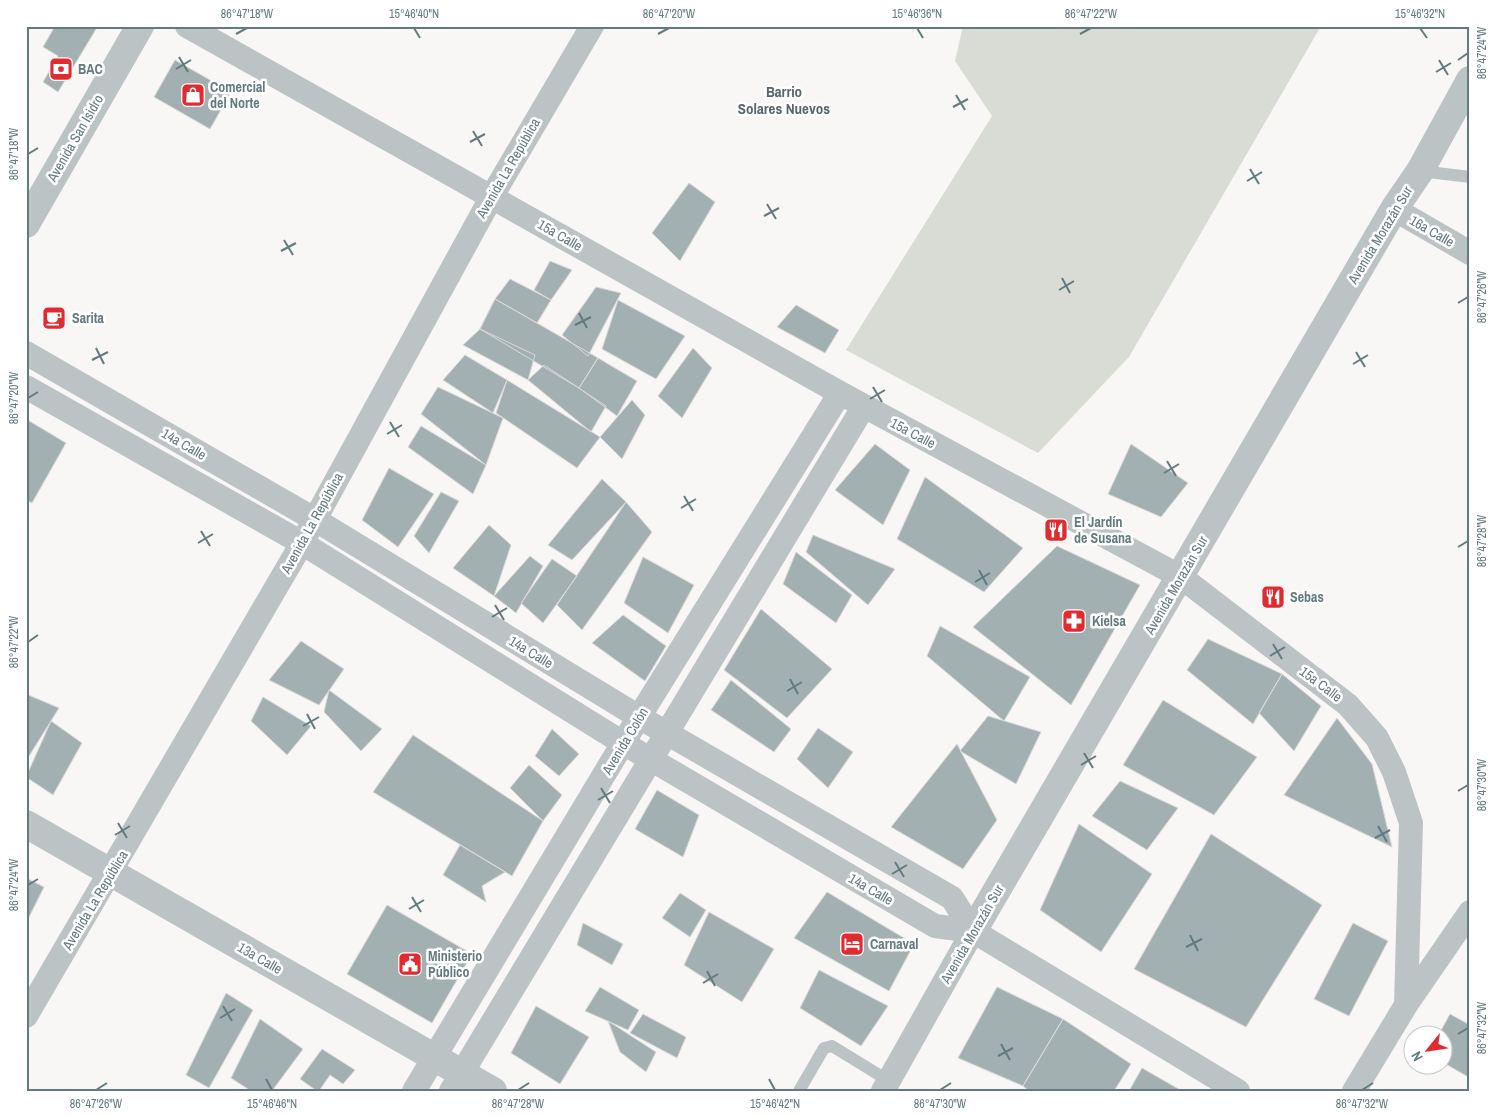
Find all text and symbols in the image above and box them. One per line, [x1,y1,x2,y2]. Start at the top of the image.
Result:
text: 86°47'18"W [221,6,274,22]
text: 15°46'40"N [389,6,439,22]
text: 86°47'20"W [643,6,696,22]
text: 15°46'36"N [892,6,942,22]
text: 86°47'22"W [1065,6,1118,22]
text: 15°46'32"N [1395,6,1445,22]
text: 86°47'24"W [1474,26,1490,79]
bank icon: BAC [48,56,74,82]
place label: BAC [78,60,103,78]
place label: Comercial del Norte [210,78,266,112]
district label: Barrio Solares Nuevos [738,81,830,119]
shop icon: Comercial del Norte [180,82,206,108]
street label: Avenida San Isidro [42,91,107,186]
street label: Avenida La República [472,114,544,222]
text: 86°47'18"W [6,127,22,180]
street label: Avenida Morazán Sur [1343,183,1416,288]
street label: 16a Calle [1406,211,1458,251]
street label: 15a Calle [534,215,586,255]
text: 86°47'26"W [1474,270,1490,323]
cafe icon: Sarita [41,305,67,331]
place label: Sarita [72,309,105,327]
text: 86°47'20"W [6,371,22,424]
street label: 15a Calle [887,414,939,452]
street label: 14a Calle [158,424,210,464]
street label: Avenida La República [276,469,348,578]
place label: El Jardín de Susana [1074,513,1132,547]
text: 86°47'28"W [1474,514,1490,567]
restaurant icon: El Jardín de Susana [1043,517,1069,543]
street label: Avenida Morazán Sur [1140,532,1212,638]
restaurant icon: Sebas [1260,584,1286,610]
place label: Sebas [1290,588,1324,606]
pharmacy icon: Kielsa [1061,608,1087,634]
place label: Kielsa [1092,612,1126,630]
text: 86°47'22"W [6,615,22,668]
street label: 14a Calle [506,632,556,672]
street label: 15a Calle [1296,662,1346,706]
street label: Avenida Colón [597,704,652,779]
text: 86°47'30"W [1474,758,1490,811]
street label: Avenida La República [58,847,132,954]
text: 86°47'24"W [6,858,22,911]
street label: 14a Calle [845,869,897,909]
street label: Avenida Morazán Sur [936,881,1008,987]
hotel icon: Carnaval [839,931,865,957]
place label: Carnaval [870,935,919,953]
street label: 13a Calle [234,938,286,978]
place label: Ministerio Público [428,947,482,981]
public building icon: Ministerio Público [397,951,423,977]
text: 86°47'32"W [1474,1001,1490,1054]
north arrow [1404,1024,1454,1074]
text: N [1407,1048,1427,1065]
text: 86°47'26"W [70,1096,123,1112]
text: 15°46'46"N [247,1096,297,1112]
text: 86°47'28"W [492,1096,545,1112]
text: 15°46'42"N [750,1096,800,1112]
text: 86°47'30"W [914,1096,967,1112]
text: 86°47'32"W [1336,1096,1389,1112]

